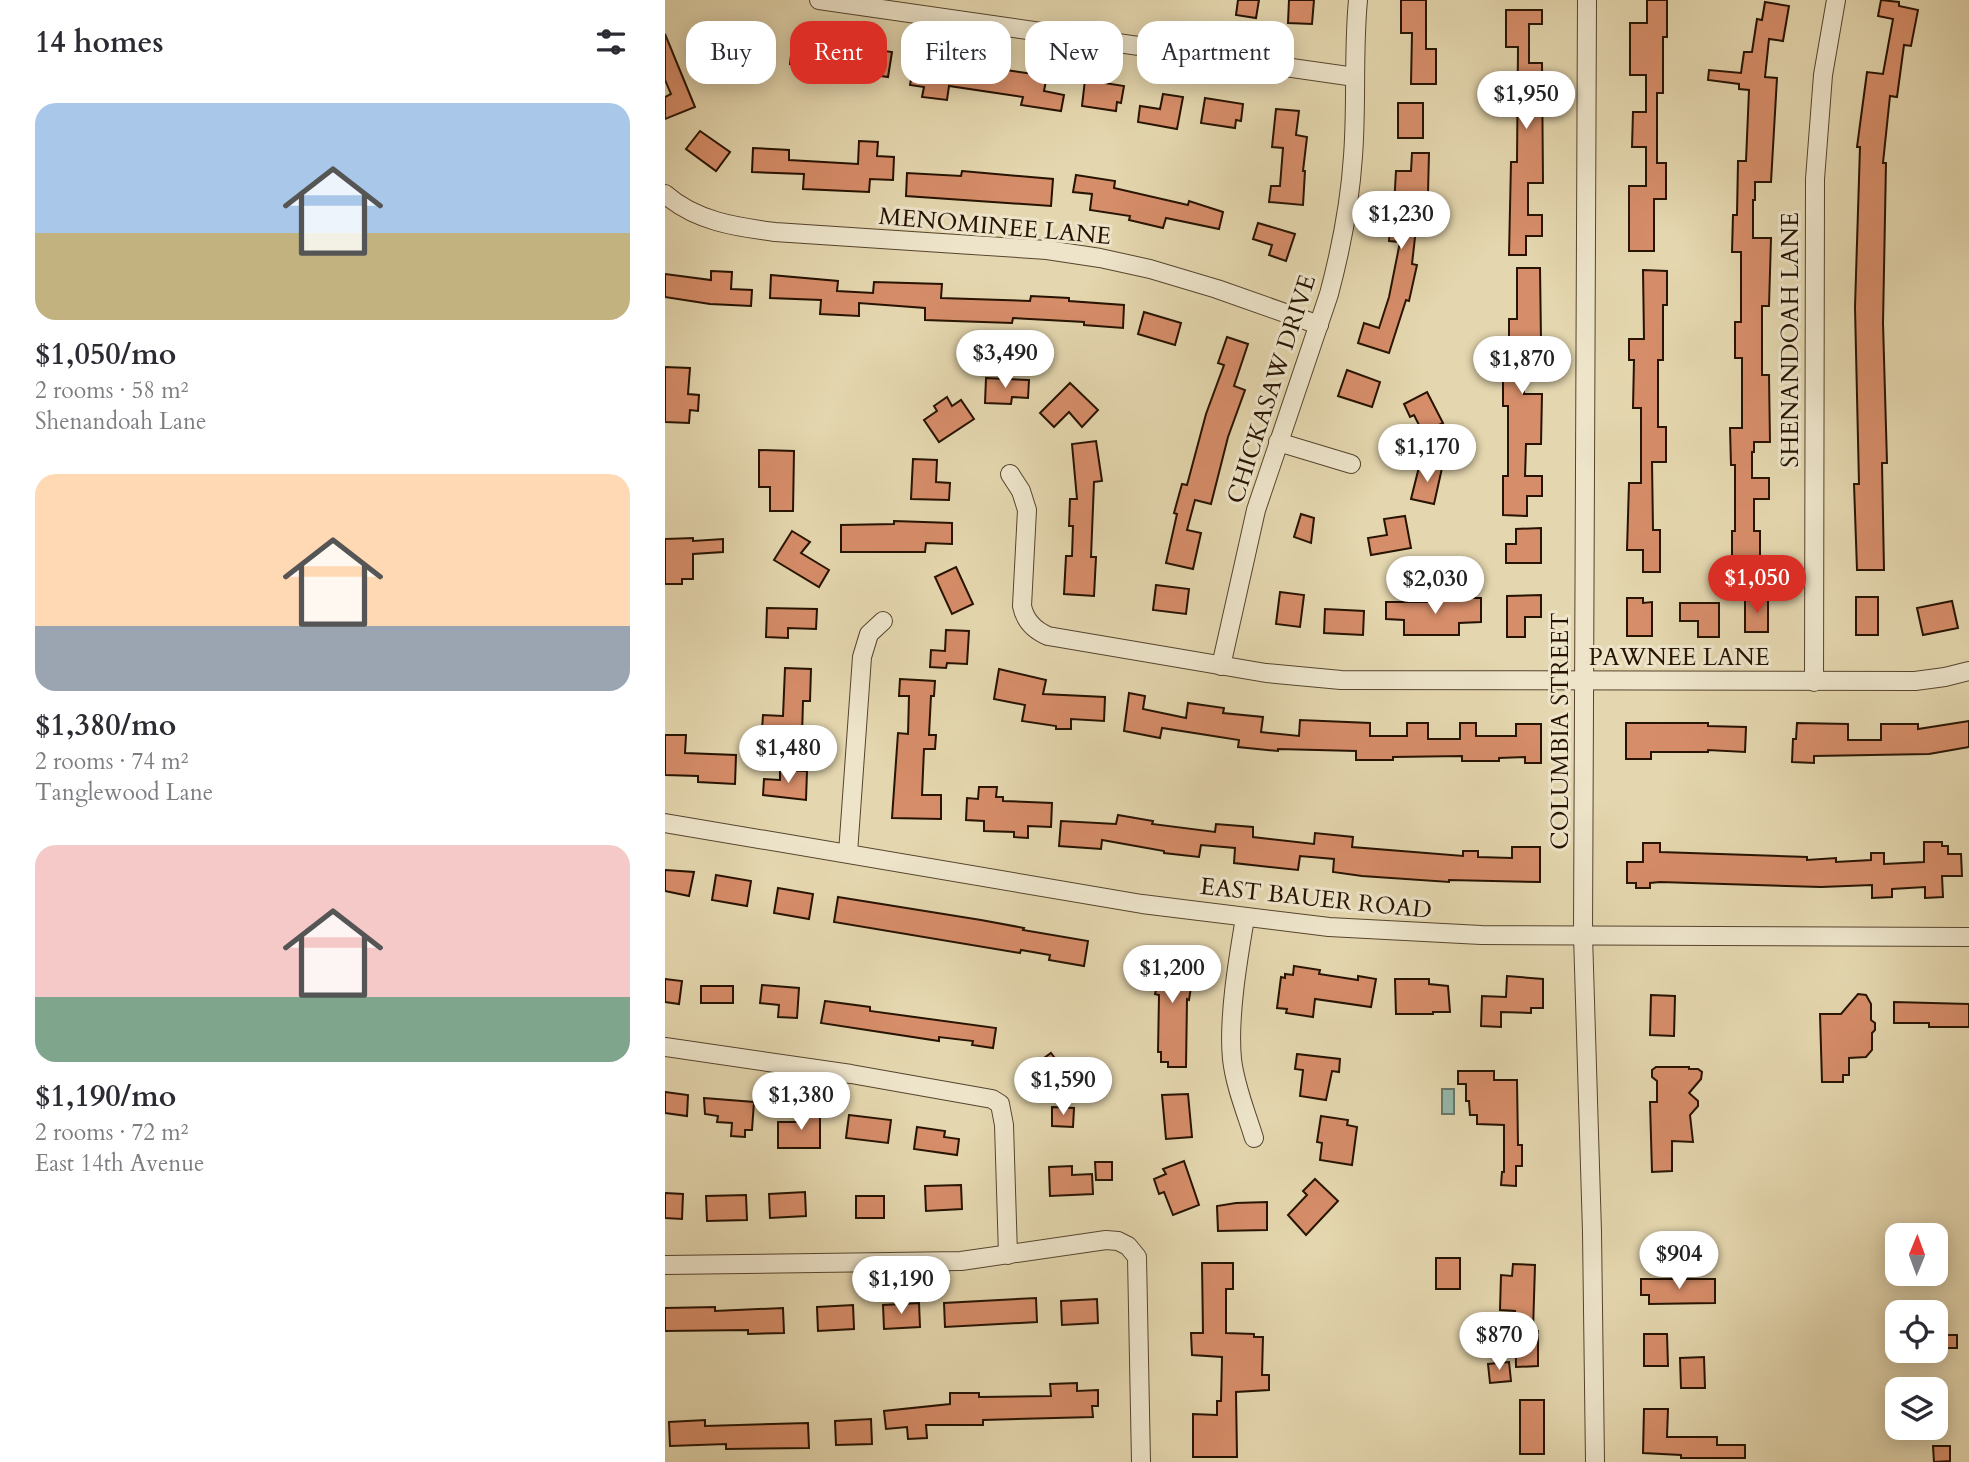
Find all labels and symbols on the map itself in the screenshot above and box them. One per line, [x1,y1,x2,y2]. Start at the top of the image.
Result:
pin: $1,950 [1469,72,1583,131]
pin: $1,230 [1344,191,1458,251]
street label: MENOMINEE LANE [878,200,1112,253]
street label: SHENANDOAH LANE [1774,212,1807,468]
street label: CHICKASAW DRIVE [1219,271,1324,508]
pin: $3,490 [948,330,1062,390]
pin: $1,870 [1465,336,1579,396]
pin: $1,170 [1370,424,1484,484]
pin: $2,030 [1378,556,1492,616]
pin: $1,050 [1700,556,1814,615]
street label: COLUMBIA STREET [1544,612,1577,850]
street label: PAWNEE LANE [1588,641,1770,674]
pin: $1,480 [731,726,845,785]
street label: EAST BAUER ROAD [1198,870,1433,927]
pin: $1,200 [1115,946,1229,1005]
pin: $1,590 [1006,1058,1120,1117]
pin: $1,380 [744,1072,858,1132]
north arrow [1885,1223,1948,1286]
pin: $904 [1638,1232,1720,1291]
pin: $1,190 [844,1256,958,1316]
pin: $870 [1458,1312,1540,1372]

